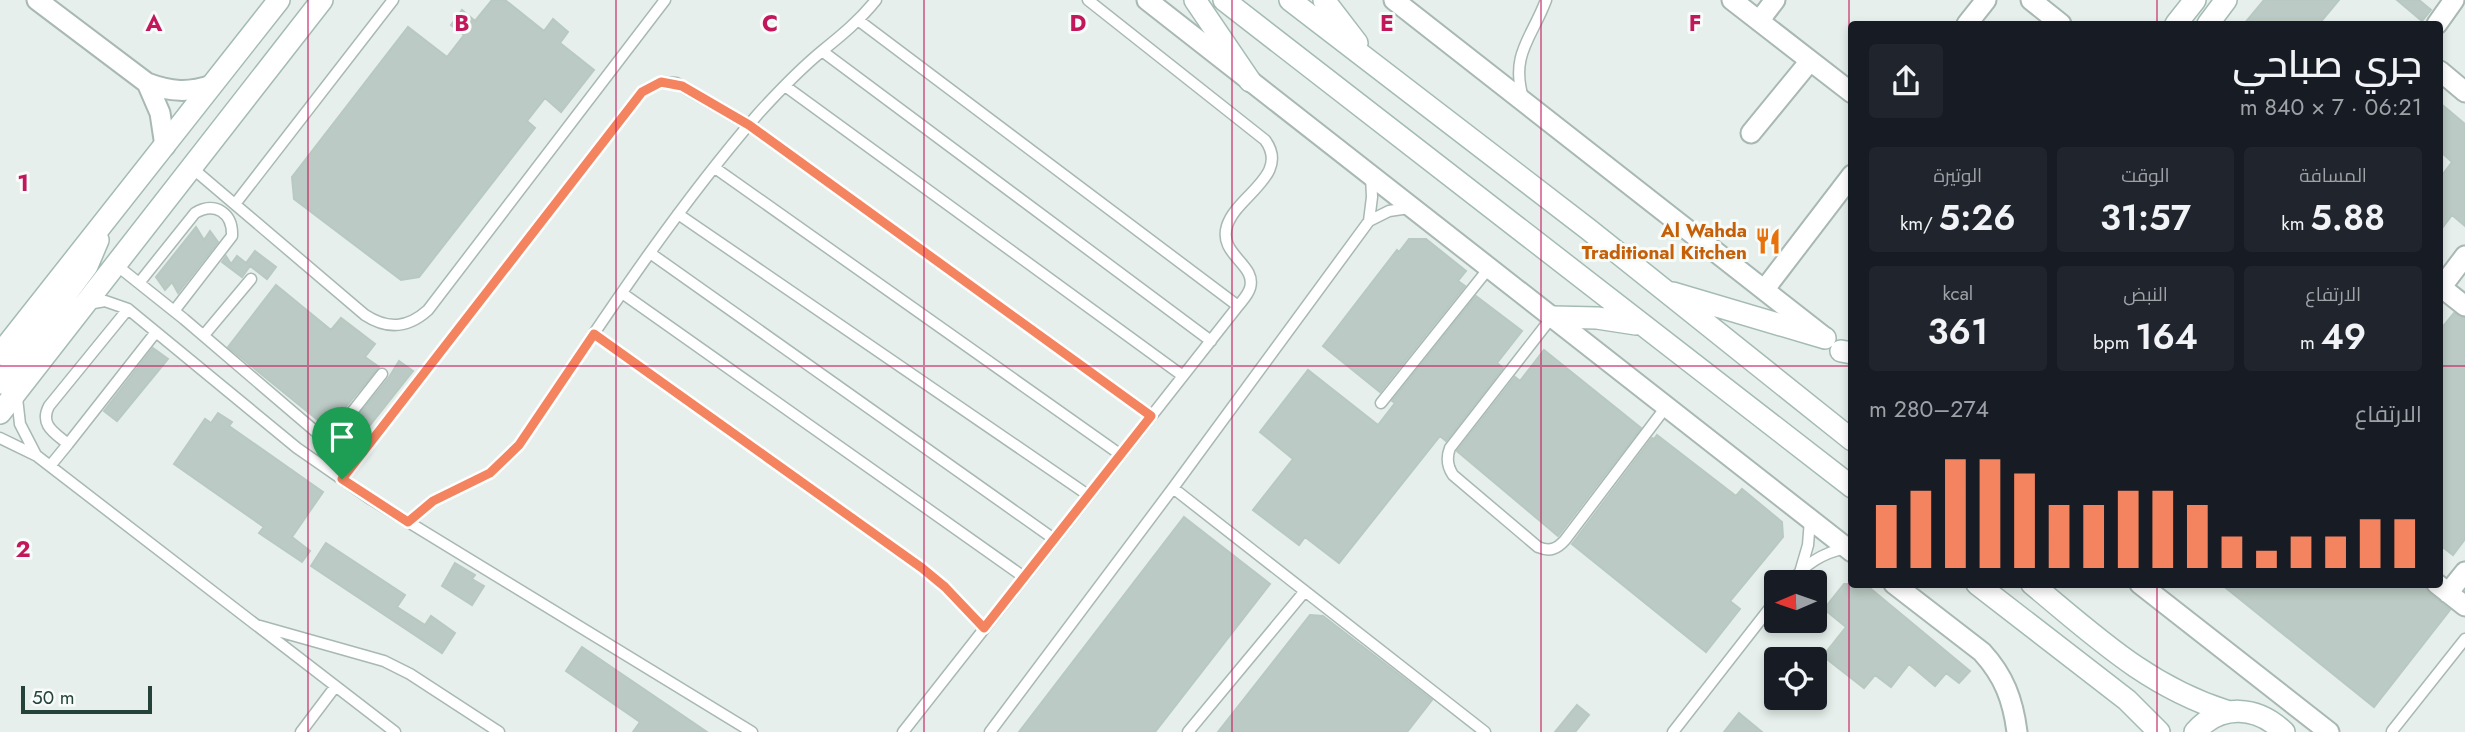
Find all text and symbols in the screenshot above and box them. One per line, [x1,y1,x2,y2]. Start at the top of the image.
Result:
text: A [145,6,163,40]
text: B [454,6,470,40]
text: C [762,6,778,40]
text: D [1070,6,1087,40]
text: E [1380,6,1394,40]
text: F [1689,6,1701,40]
text: جري صباحي [2232,36,2422,91]
button: share [1869,44,1943,118]
text: 06:21 · 7 × 840 m [2240,90,2422,124]
text: الوتيرة [1933,162,1982,189]
text: الوقت [2121,162,2170,189]
text: المسافة [2299,162,2367,189]
text: 1 [17,166,29,200]
text: 5:26 [1939,193,2016,243]
text: 31:57 [2100,193,2191,243]
text: 5.88 [2310,193,2385,243]
text: /km [1900,210,1939,237]
text: km [2281,210,2310,237]
place label: Al Wahda Traditional Kitchen [1582,217,1747,266]
restaurant icon: Al Wahda Traditional Kitchen [1753,226,1783,256]
text: kcal [1943,280,1973,307]
text: النبض [2123,281,2168,308]
text: الارتفاع [2305,281,2361,308]
text: 361 [1928,307,1988,357]
text: 164 [2135,312,2198,362]
text: 49 [2321,312,2366,362]
text: bpm [2093,329,2135,356]
text: m [2300,329,2321,356]
text: 274–280 m [1869,392,1989,426]
text: الارتفاع [2355,397,2422,431]
pin [312,407,372,479]
icon: arrive [323,418,361,456]
text: 2 [15,532,31,566]
north arrow [1764,570,1827,634]
map controls [1764,570,1827,710]
button: locate [1764,647,1827,710]
scale bar [21,683,152,715]
text: 50 m [32,684,75,711]

